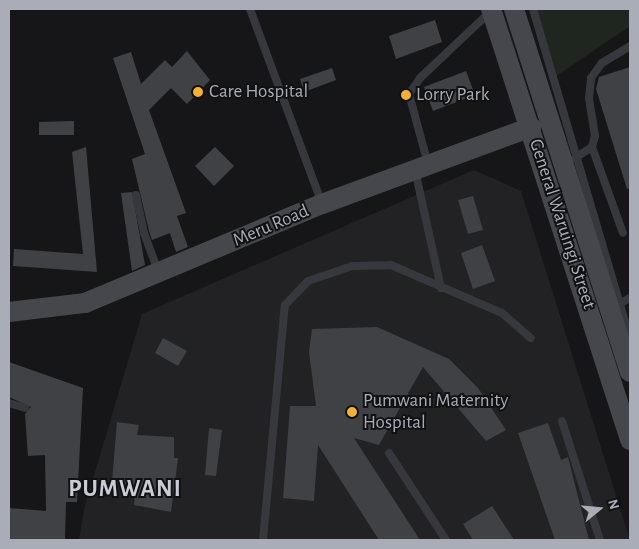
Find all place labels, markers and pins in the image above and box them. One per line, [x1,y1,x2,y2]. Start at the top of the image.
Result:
place label: Care Hospital [209,81,308,103]
place label: Lorry Park [416,84,489,106]
marker: Care Hospital [191,85,205,99]
marker: Lorry Park [400,89,412,101]
place label: Pumwani Maternity Hospital [363,390,508,434]
marker: Pumwani Maternity Hospital [345,405,359,419]

